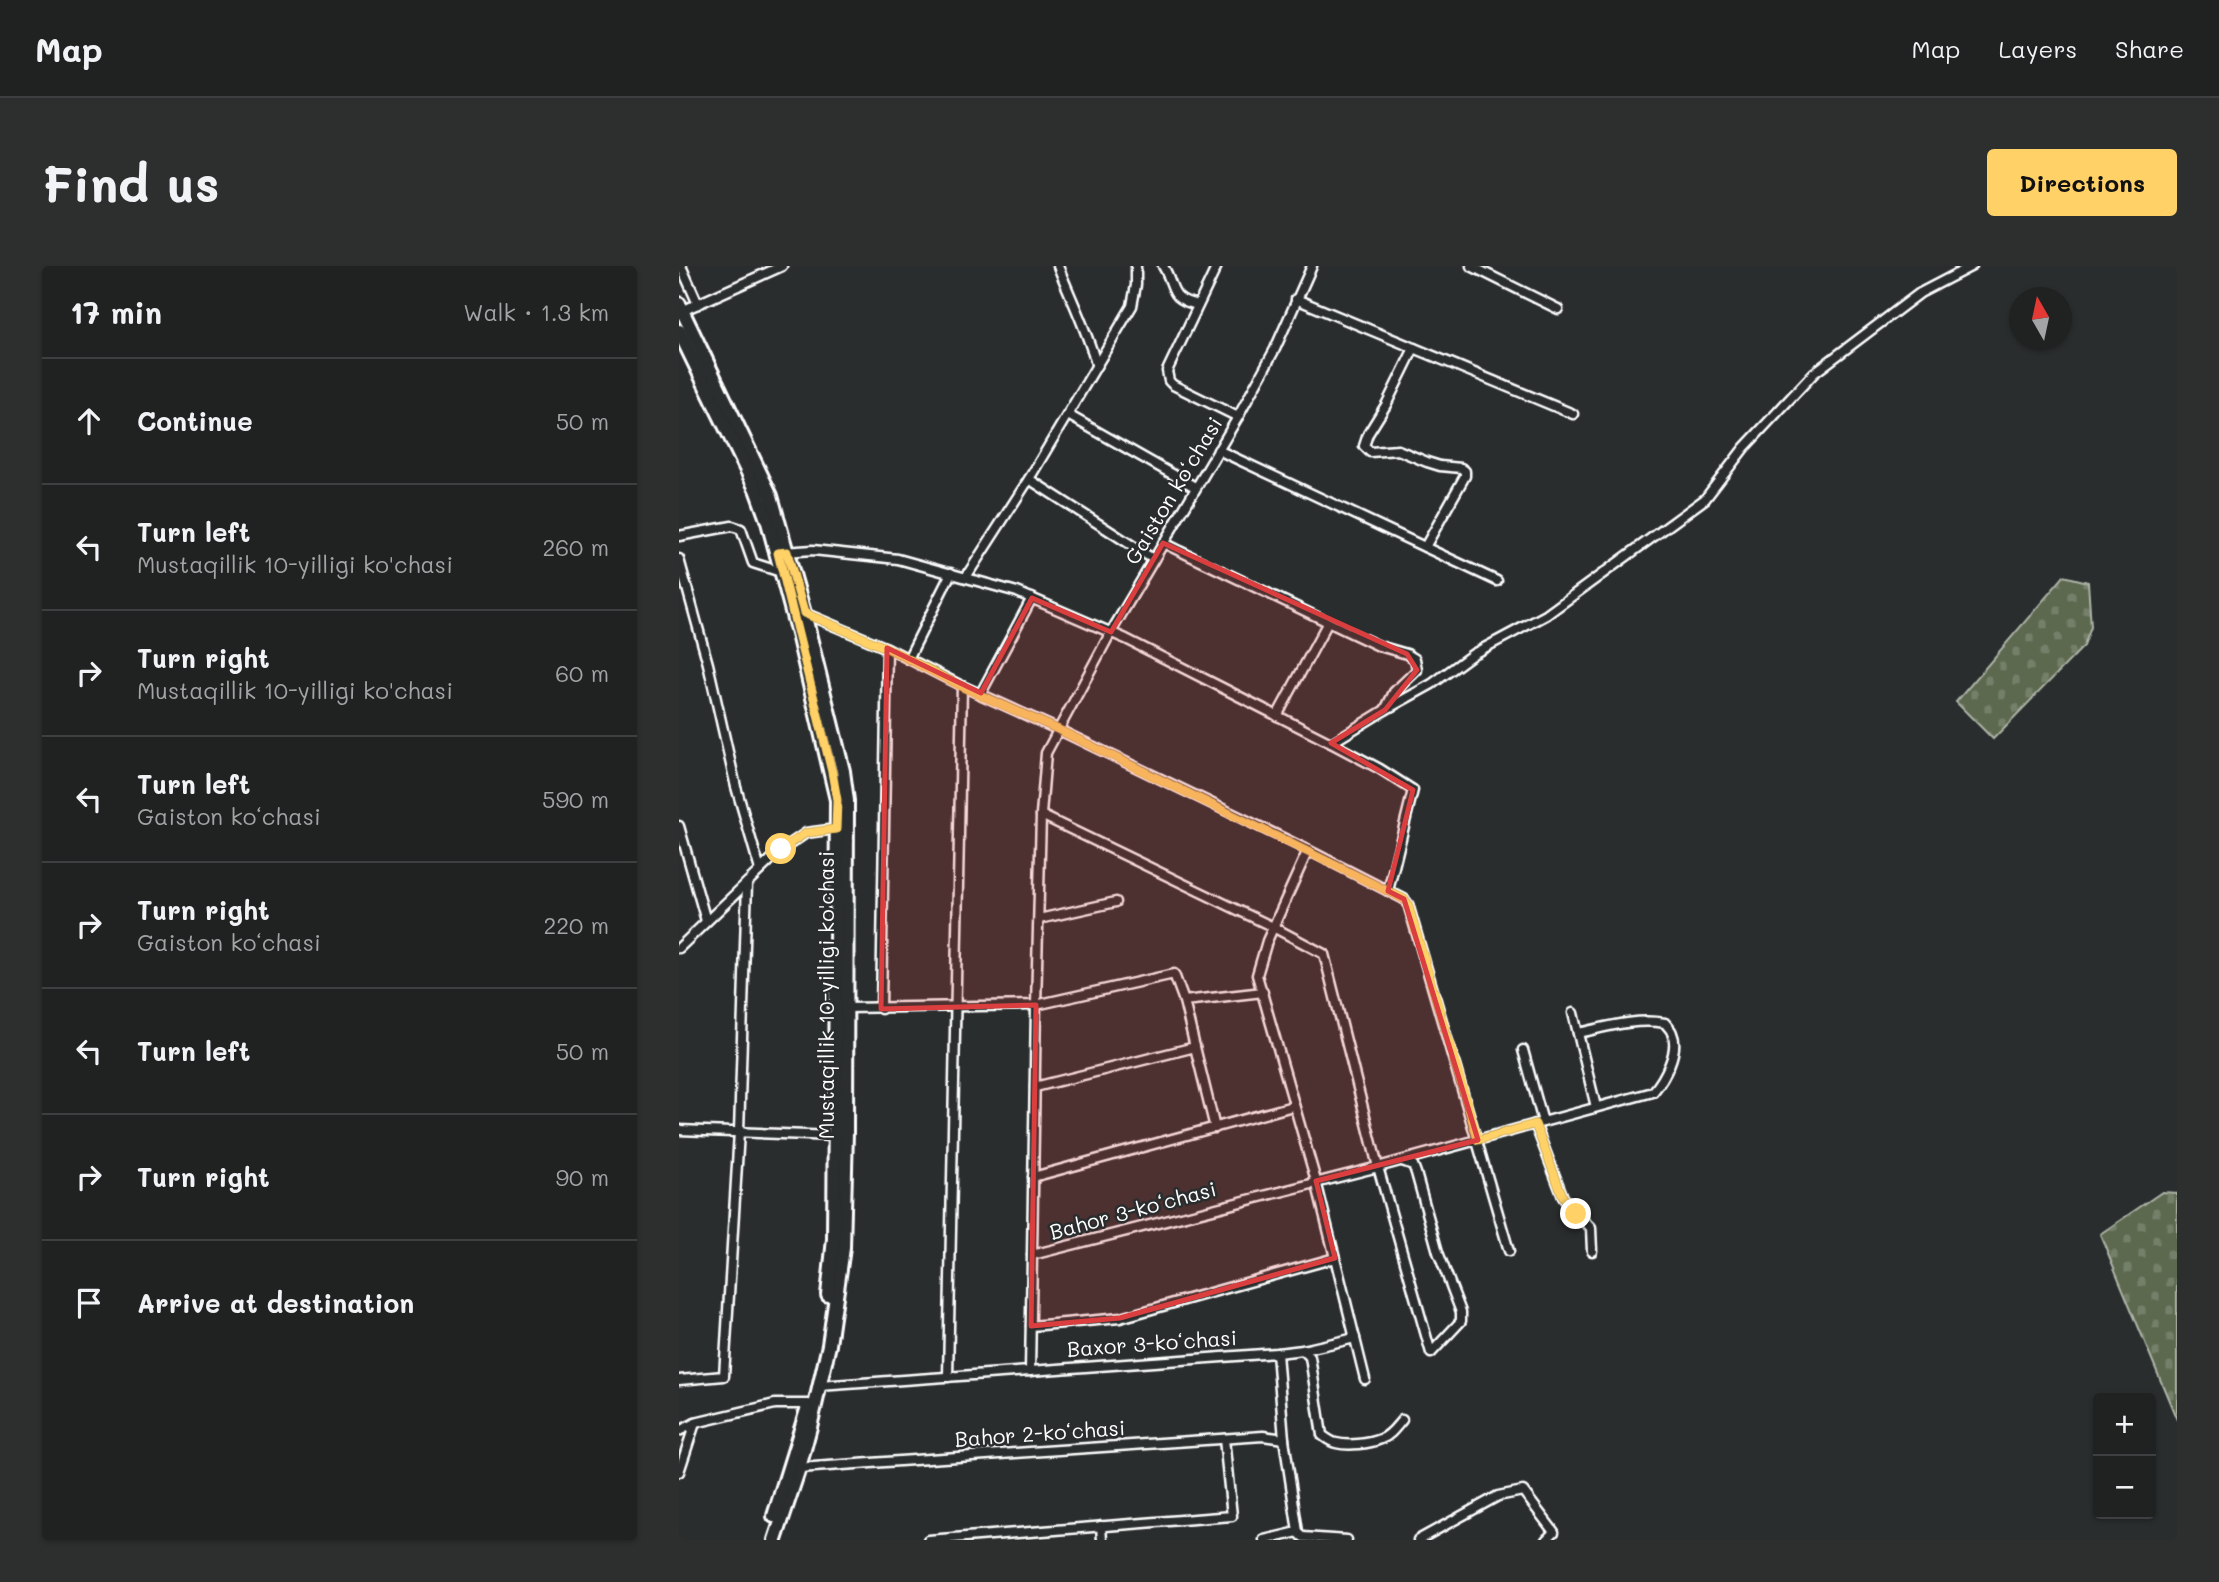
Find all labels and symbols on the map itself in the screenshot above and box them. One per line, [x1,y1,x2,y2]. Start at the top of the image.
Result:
north arrow [2009,287,2072,350]
street label: Gaiston koʻchasi [1118,411,1228,569]
route start [765,833,796,864]
street label: Mustaqillik 10-yilligi ko'chasi [812,851,839,1139]
street label: Bahor 3-koʻchasi [1046,1174,1219,1245]
route end [1560,1198,1591,1229]
street label: Baxor 3-koʻchasi [1066,1323,1238,1362]
street label: Bahor 2-koʻchasi [954,1413,1126,1452]

